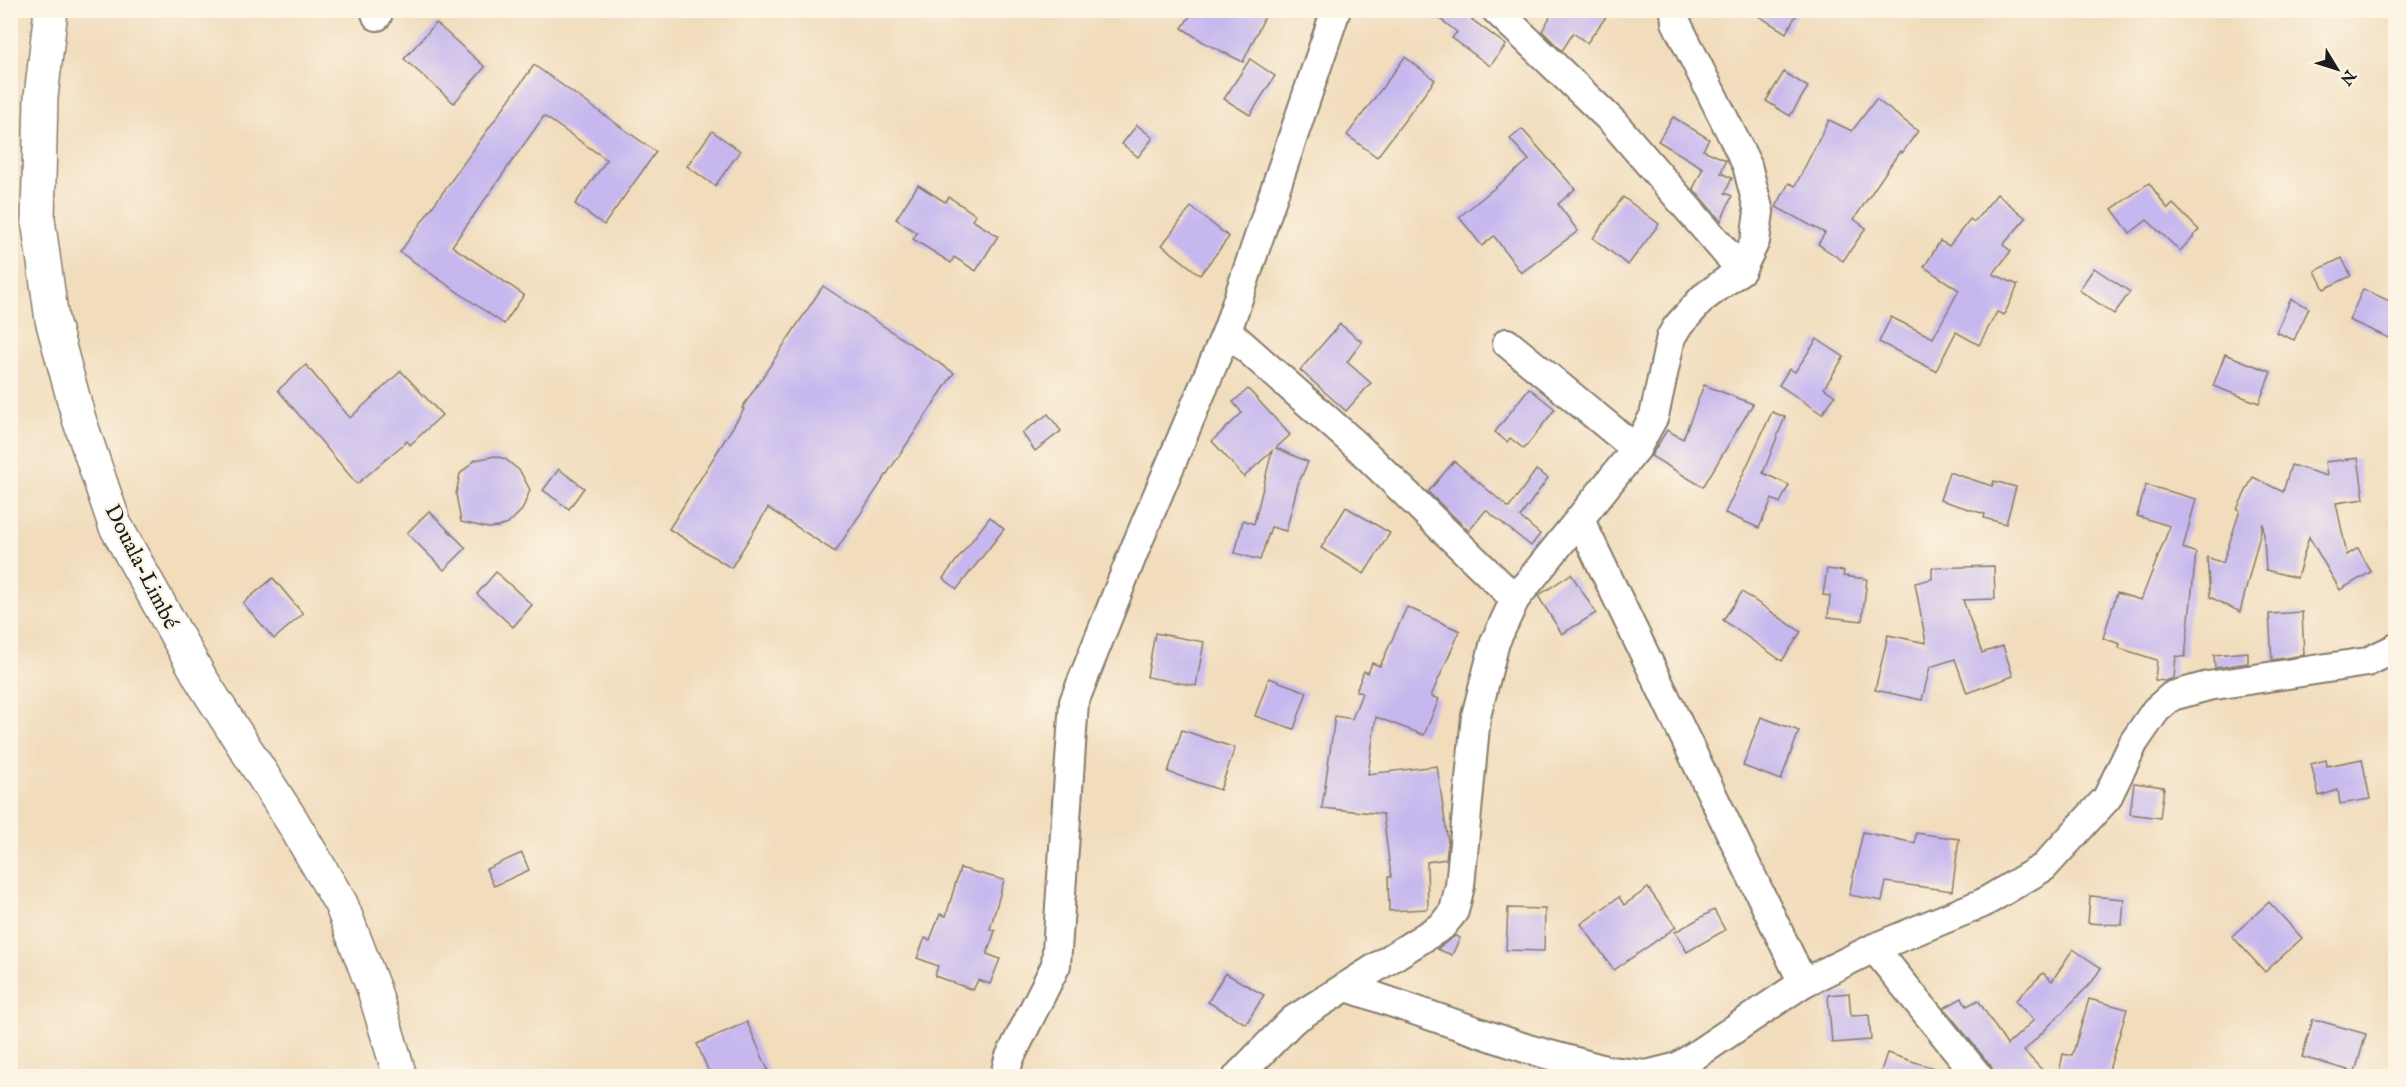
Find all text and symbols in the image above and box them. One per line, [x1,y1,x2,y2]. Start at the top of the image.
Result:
north arrow [2307,39,2367,99]
text: N [2335,65,2360,89]
street label: Douala-Limbé [98,500,184,634]

